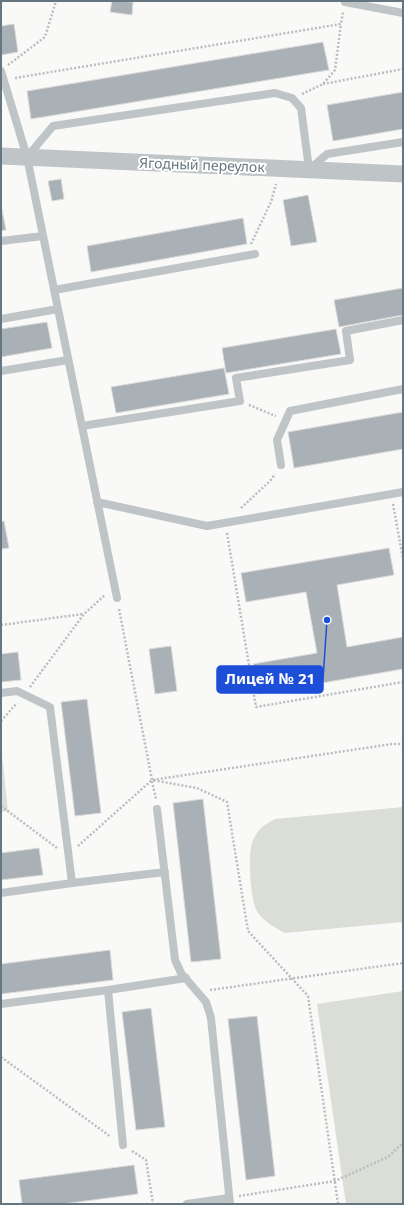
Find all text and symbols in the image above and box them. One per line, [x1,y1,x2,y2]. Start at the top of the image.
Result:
street label: Ягодный переулок [139,153,266,176]
callout: Лицей № 21 [217,666,323,693]
text: Лицей № 21 [225,668,315,688]

